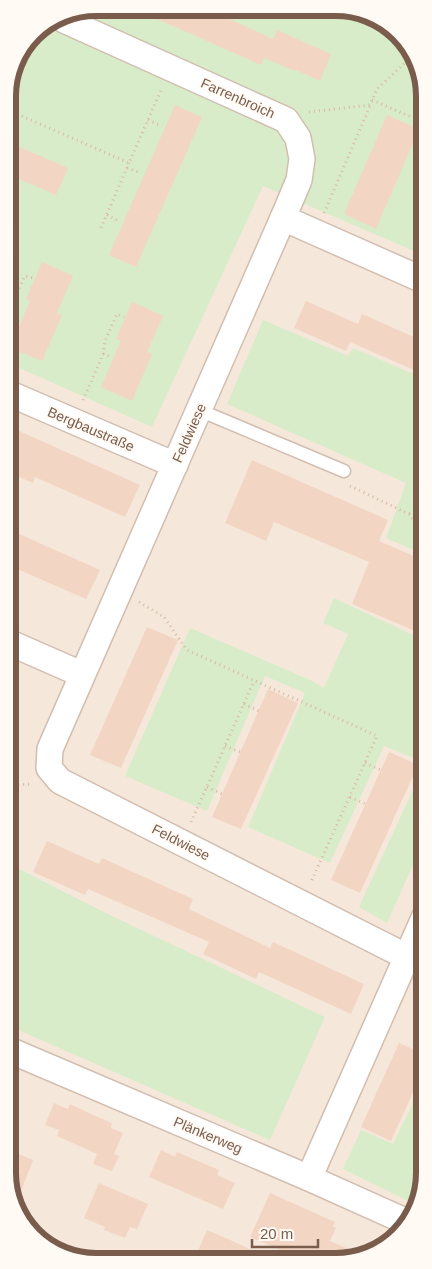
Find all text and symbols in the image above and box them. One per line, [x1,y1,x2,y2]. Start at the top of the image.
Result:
street label: Farrenbroich [198,75,278,121]
street label: Feldwiese [169,401,209,465]
street label: Bergbaustraße [45,404,137,455]
street label: Feldwiese [149,821,213,864]
street label: Plänkerweg [171,1113,245,1157]
scale bar [252,1216,318,1248]
text: 20 m [260,1225,293,1242]

